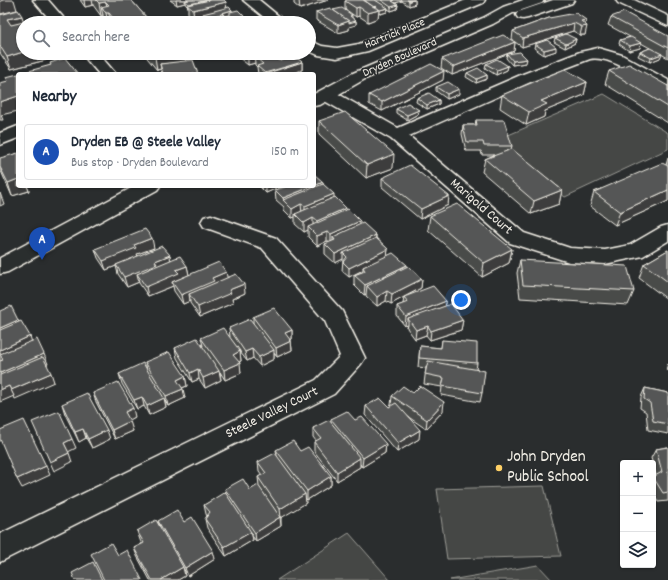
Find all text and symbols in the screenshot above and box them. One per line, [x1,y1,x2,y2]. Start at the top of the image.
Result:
street label: Hartrick Place [362,14,428,54]
search box [16,16,316,60]
icon: search [30,27,52,49]
text: Search here [62,27,130,49]
street label: Dryden Boulevard [360,34,440,82]
text: Nearby [32,86,76,110]
text: Dryden EB @ Steele Valley [71,132,220,154]
text: A [42,143,50,162]
text: 150 m [271,143,299,162]
text: Bus stop · Dryden Boulevard [71,154,209,173]
street label: Marigold Court [445,174,517,240]
pin: A [29,227,55,260]
your location [451,290,471,310]
street label: Steele Valley Court [222,382,322,444]
place label: John Dryden Public School [507,446,589,490]
map controls [620,460,656,568]
button: + [620,460,656,496]
marker: John Dryden Public School [494,463,504,473]
button: − [620,496,656,532]
button: layers [620,532,656,568]

